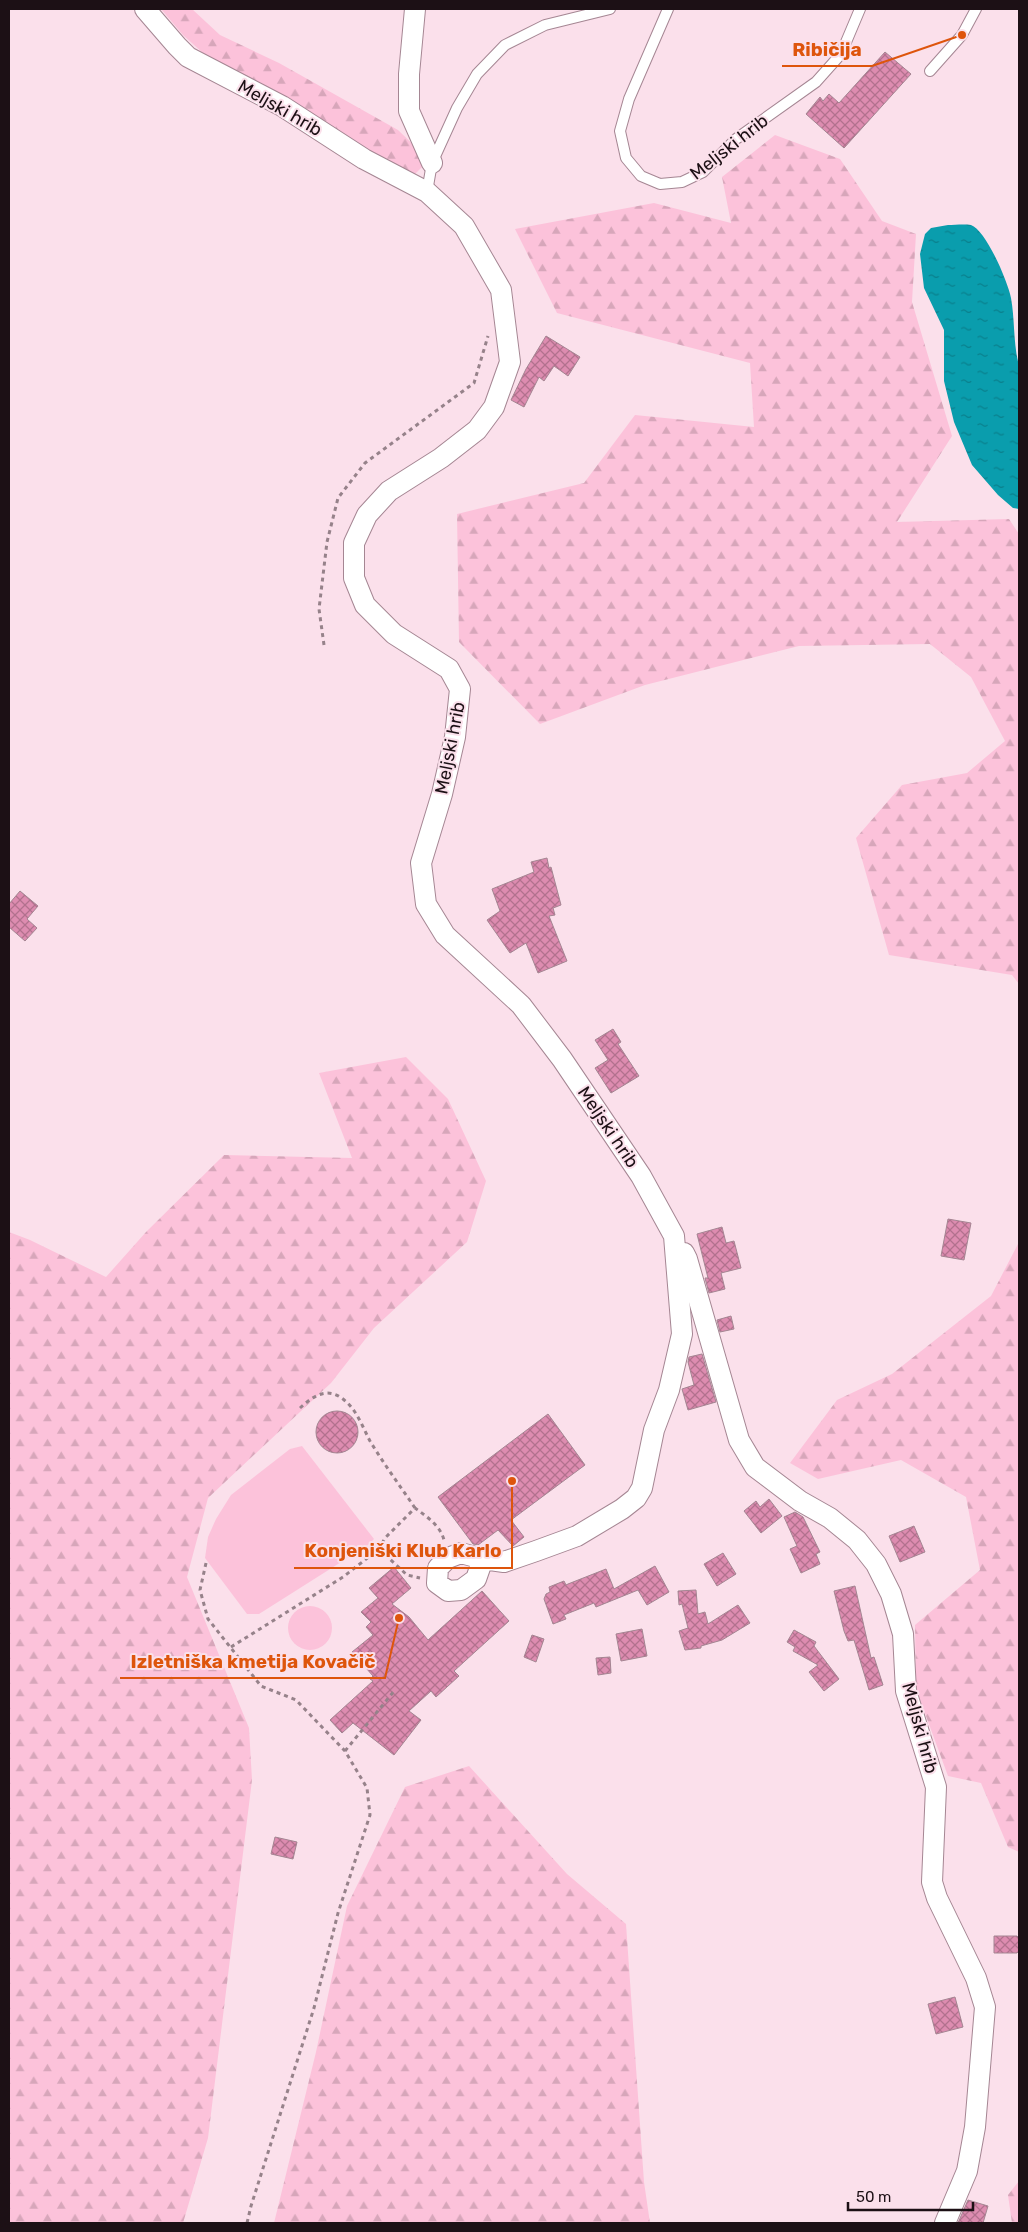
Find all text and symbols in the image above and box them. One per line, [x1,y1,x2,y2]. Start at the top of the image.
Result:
callout: Ribičija [782,32,872,66]
text: Ribičija [792,38,862,61]
street label: Meljski hrib [234,75,326,141]
street label: Meljski hrib [685,110,773,184]
street label: Meljski hrib [430,700,470,796]
street label: Meljski hrib [573,1082,643,1172]
callout: Konjeniški Klub Karlo [294,1534,512,1568]
text: Konjeniški Klub Karlo [304,1539,502,1562]
callout: Izletniška kmetija Kovačič [120,1644,385,1678]
text: Izletniška kmetija Kovačič [131,1650,375,1673]
street label: Meljski hrib [897,1680,943,1776]
scale bar [848,2180,973,2212]
text: 50 m [856,2188,891,2206]

